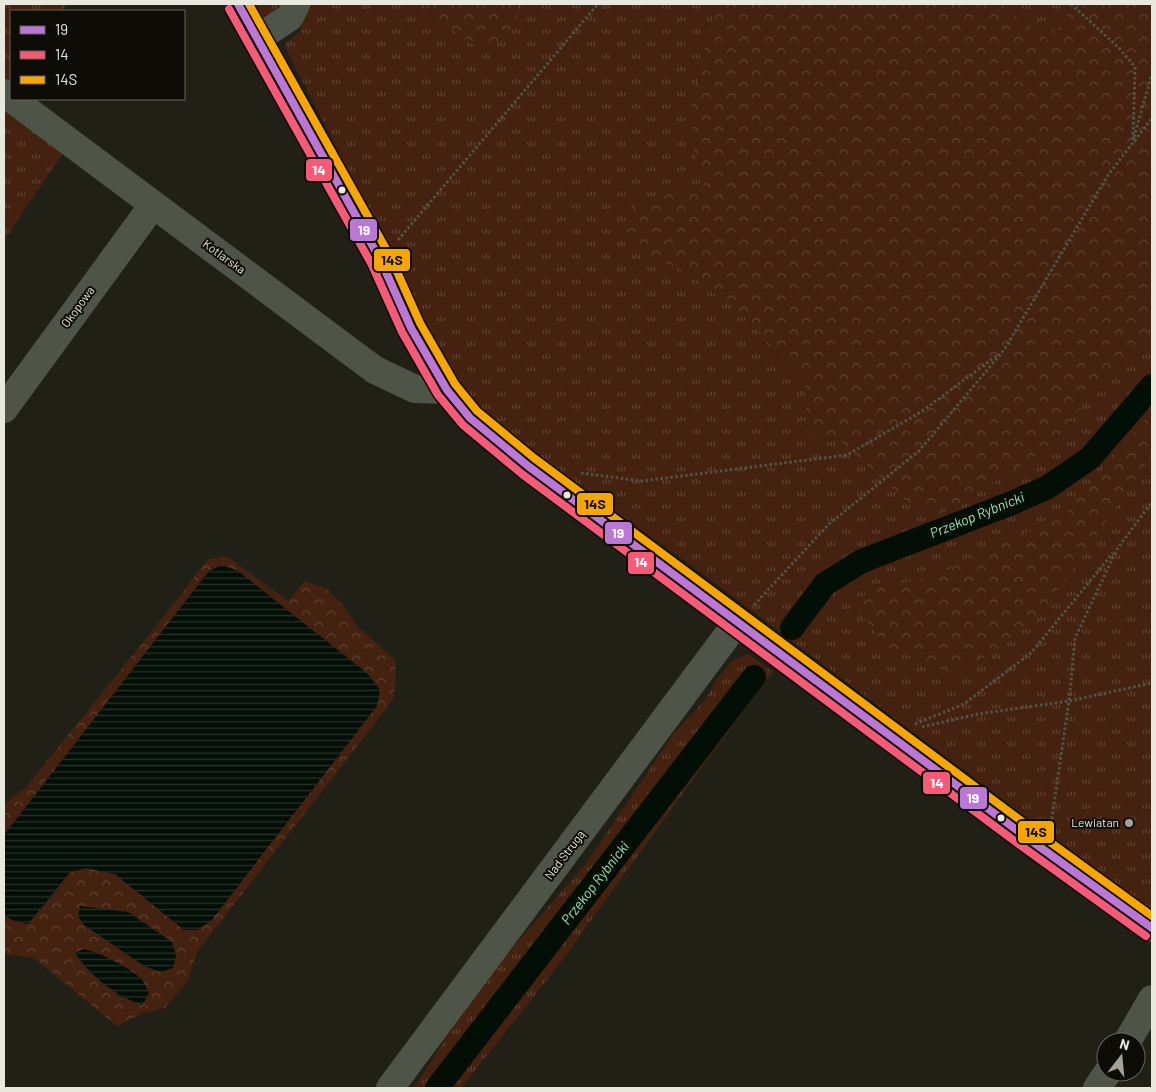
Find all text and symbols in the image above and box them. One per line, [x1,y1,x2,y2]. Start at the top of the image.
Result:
legend [10,10,185,100]
text: 19 [55,20,68,38]
text: 14 [55,45,69,63]
text: 14S [55,70,77,88]
line badge: 14 [305,158,333,182]
text: 14 [312,161,326,178]
unlabelled marker [337,185,347,195]
line badge: 19 [349,218,378,242]
text: 19 [358,221,370,238]
street label: Kotlarska [201,236,249,276]
line badge: 14S [373,248,411,272]
text: 14S [381,251,403,268]
street label: Okopowa [58,283,97,330]
water label: Przekop Rybnicki [927,488,1027,541]
unlabelled marker [562,490,572,500]
line badge: 14S [576,492,614,516]
text: 14S [584,495,606,512]
line badge: 19 [604,521,633,545]
text: 19 [612,524,624,541]
line badge: 14 [627,551,655,575]
text: 14 [634,553,648,570]
line badge: 14 [922,771,951,795]
text: 14 [930,774,944,791]
line badge: 19 [959,786,988,810]
text: 19 [967,789,979,806]
unlabelled marker [996,813,1006,823]
place label: Lewiatan [1071,815,1119,829]
marker: Lewiatan [1123,817,1135,829]
line badge: 14S [1017,820,1055,844]
text: 14S [1025,823,1047,840]
street label: Nad Strugą [541,827,587,882]
water label: Przekop Rybnicki [557,837,633,928]
north arrow [1096,1032,1146,1082]
text: N [1118,1035,1132,1053]

